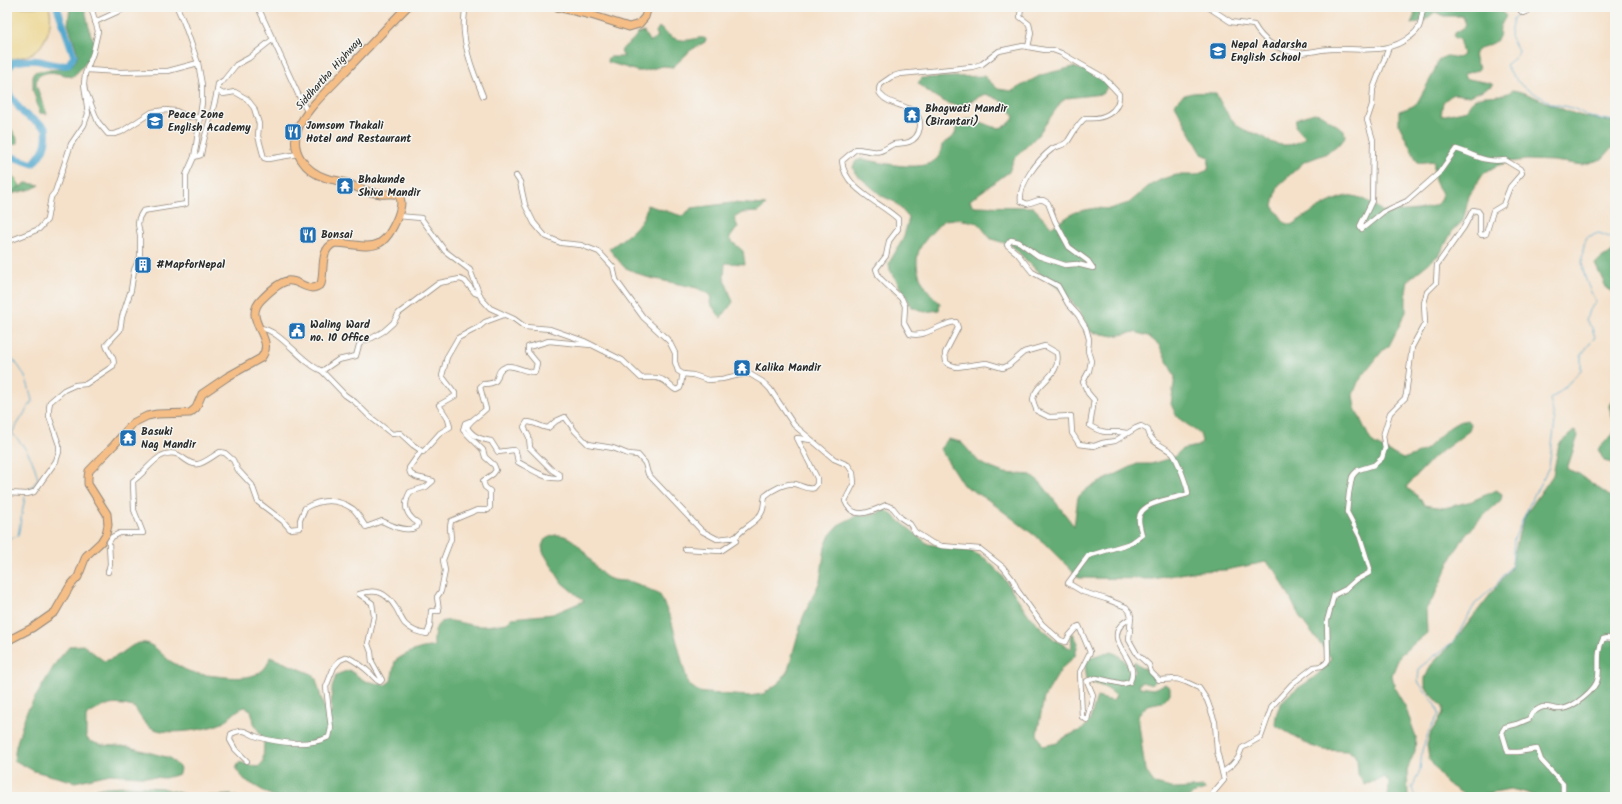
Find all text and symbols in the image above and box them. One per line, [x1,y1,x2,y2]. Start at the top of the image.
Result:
street label: Siddhartha Highway [291,33,367,114]
place label: Nepal Aadarsha English School [1231,36,1307,67]
school or university icon: Nepal Aadarsha English School [1208,41,1228,61]
place label: Bhagwati Mandir (Birantari) [925,100,1008,131]
temple icon: Bhagwati Mandir (Birantari) [902,105,922,125]
place label: Peace Zone English Academy [168,106,251,137]
school or university icon: Peace Zone English Academy [145,111,165,131]
place label: Jomsom Thakali Hotel and Restaurant [306,117,412,148]
restaurant icon: Jomsom Thakali Hotel and Restaurant [283,122,303,142]
place label: Bhakunde Shiva Mandir [358,171,421,202]
temple icon: Bhakunde Shiva Mandir [335,176,355,196]
restaurant icon: Bonsai [298,225,318,245]
place label: Bonsai [321,226,354,244]
building icon: #MapforNepal [133,255,153,275]
place label: #MapforNepal [156,256,225,274]
place label: Waling Ward no. 10 Office [310,316,371,347]
public building icon: Waling Ward no. 10 Office [287,321,307,341]
temple icon: Kalika Mandir [732,358,752,378]
place label: Kalika Mandir [755,359,822,377]
place label: Basuki Nag Mandir [141,423,197,454]
temple icon: Basuki Nag Mandir [118,428,138,448]

